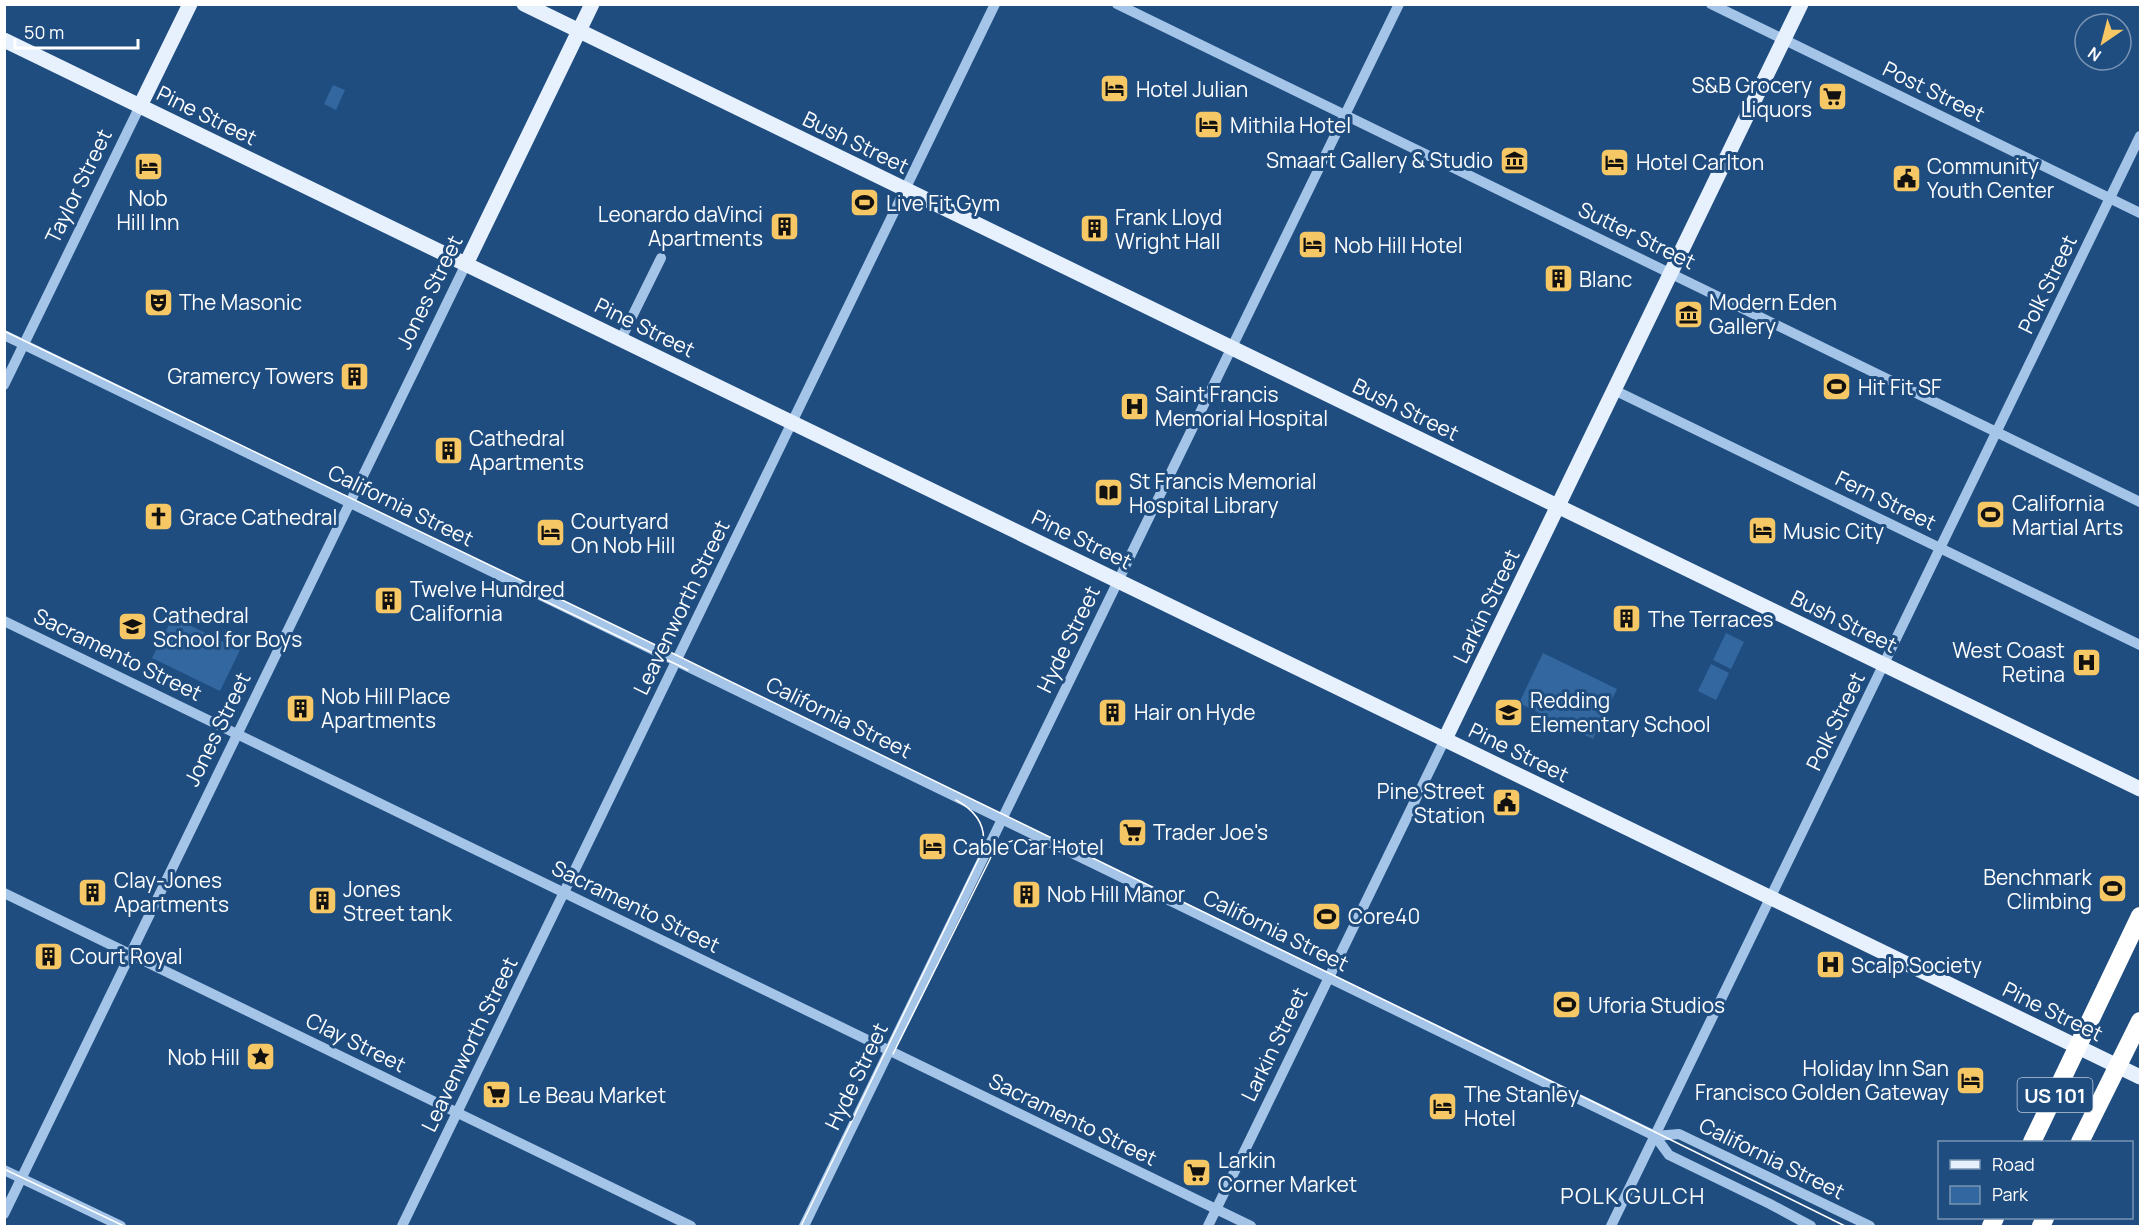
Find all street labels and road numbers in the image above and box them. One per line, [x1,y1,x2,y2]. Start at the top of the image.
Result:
street label: Post Street [1878,54,1990,128]
street label: Pine Street [152,79,262,151]
street label: Bush Street [798,104,914,180]
street label: Taylor Street [38,124,118,248]
street label: Sutter Street [1574,195,1700,275]
street label: Jones Street [389,230,469,354]
street label: Polk Street [2011,230,2083,338]
street label: Pine Street [590,291,700,363]
street label: Bush Street [1348,371,1464,447]
street label: California Street [324,458,478,552]
street label: Fern Street [1831,464,1941,536]
street label: Pine Street [1027,503,1137,575]
street label: Leavenworth Street [627,515,735,699]
street label: Larkin Street [1446,544,1526,668]
street label: Hyde Street [1030,581,1106,697]
street label: Bush Street [1786,583,1902,659]
street label: Sacramento Street [29,601,207,707]
street label: Jones Street [177,667,257,791]
street label: Polk Street [1799,667,1871,775]
street label: California Street [762,670,916,764]
street label: Pine Street [1464,716,1574,788]
street label: Sacramento Street [547,853,725,959]
street label: California Street [1199,883,1353,977]
street label: Leavenworth Street [415,952,523,1136]
street label: Pine Street [1998,975,2108,1047]
street label: Larkin Street [1234,982,1314,1106]
street label: Clay Street [301,1006,411,1078]
street label: Hyde Street [818,1018,894,1134]
street label: Sacramento Street [984,1066,1162,1172]
road number: US 101 [2018,1078,2092,1112]
street label: California Street [1695,1111,1849,1205]

